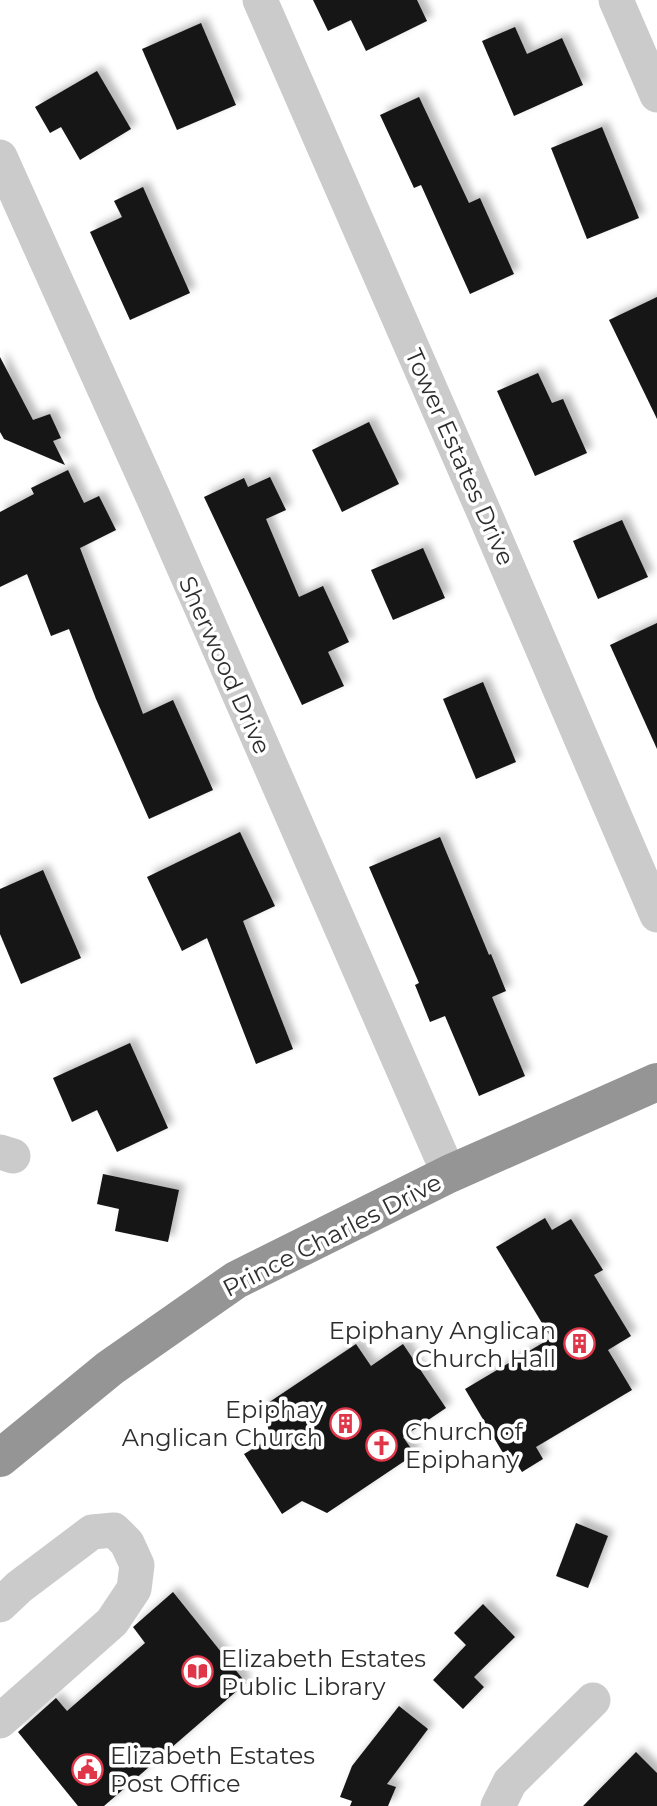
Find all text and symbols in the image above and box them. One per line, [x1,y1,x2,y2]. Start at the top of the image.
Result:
street label: Tower Estates Drive [399,344,521,570]
street label: Sherwood Drive [173,572,277,758]
street label: Prince Charles Drive [218,1167,446,1303]
place label: Epiphany Anglican Church Hall [329,1316,556,1373]
building icon: Epiphany Anglican Church Hall [562,1327,596,1361]
place label: Epiphay Anglican Church [122,1395,323,1452]
building icon: Epiphay Anglican Church [329,1406,363,1440]
place label: Church of Epiphany [405,1417,524,1474]
church icon: Church of Epiphany [365,1428,399,1462]
place label: Elizabeth Estates Public Library [221,1644,426,1701]
library icon: Elizabeth Estates Public Library [181,1655,215,1689]
place label: Elizabeth Estates Post Office [110,1741,315,1798]
public building icon: Elizabeth Estates Post Office [70,1752,104,1786]

